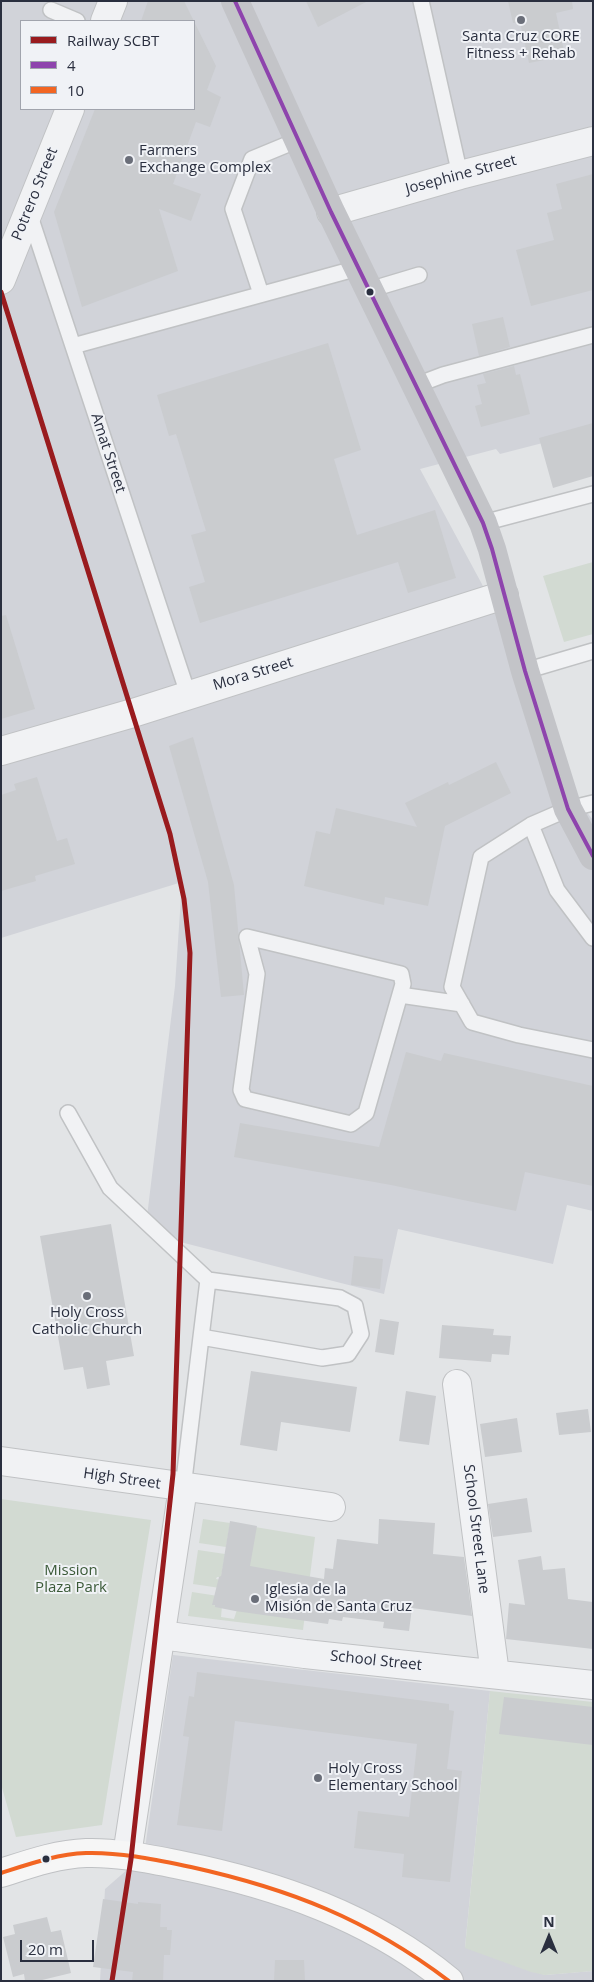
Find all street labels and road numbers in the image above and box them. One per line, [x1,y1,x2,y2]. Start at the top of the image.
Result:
street label: Potrero Street [8,145,62,243]
street label: Josephine Street [404,152,518,198]
street label: Amat Street [87,411,129,495]
street label: Mora Street [211,653,295,695]
street label: School Street Lane [459,1463,493,1595]
street label: High Street [82,1465,162,1493]
street label: School Street [329,1647,423,1675]

